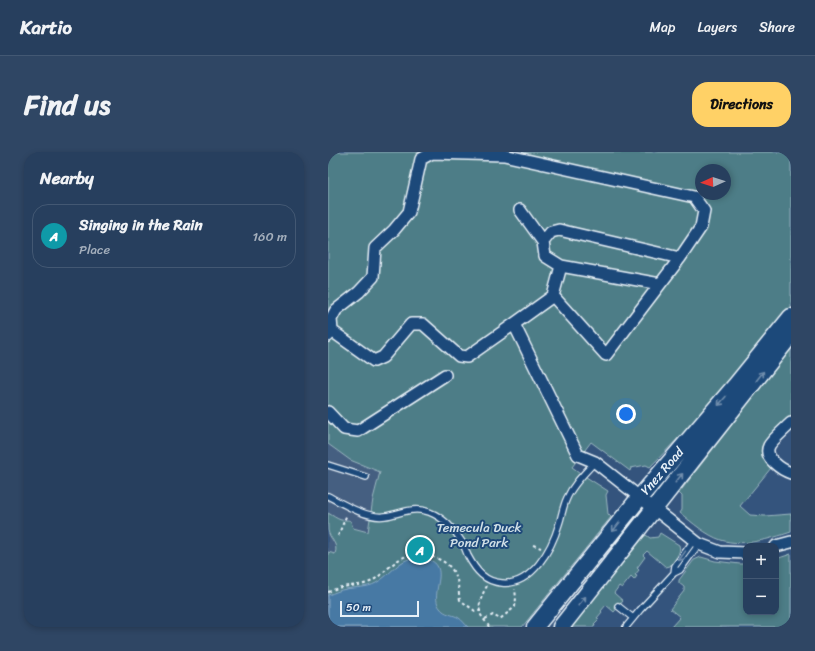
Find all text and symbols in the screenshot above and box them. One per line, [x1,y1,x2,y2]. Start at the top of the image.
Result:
text: Kartio [20,11,72,44]
text: Map [650,15,675,40]
text: Layers [697,15,737,40]
text: Share [759,15,795,40]
text: Find us [24,80,111,129]
button: Directions [692,82,791,127]
text: Nearby [40,163,94,193]
north arrow [695,164,731,200]
text: Singing in the Rain [79,212,202,238]
text: A [50,225,58,248]
text: 160 m [252,225,287,248]
text: Place [79,238,110,261]
one-way arrow [755,370,764,381]
one-way arrow [718,396,727,407]
your location [616,404,636,424]
street label: Ynez Road [634,441,690,500]
one-way arrow [675,473,684,483]
park label: Temecula Duck Pond Park [437,516,521,554]
one-way arrow [611,522,620,533]
pin: A [407,535,433,565]
map controls [743,543,779,615]
button: + [743,543,779,579]
one-way arrow [678,550,687,561]
button: − [743,579,779,615]
one-way arrow [578,595,587,606]
text: 50 m [346,598,371,617]
scale bar [340,599,419,618]

